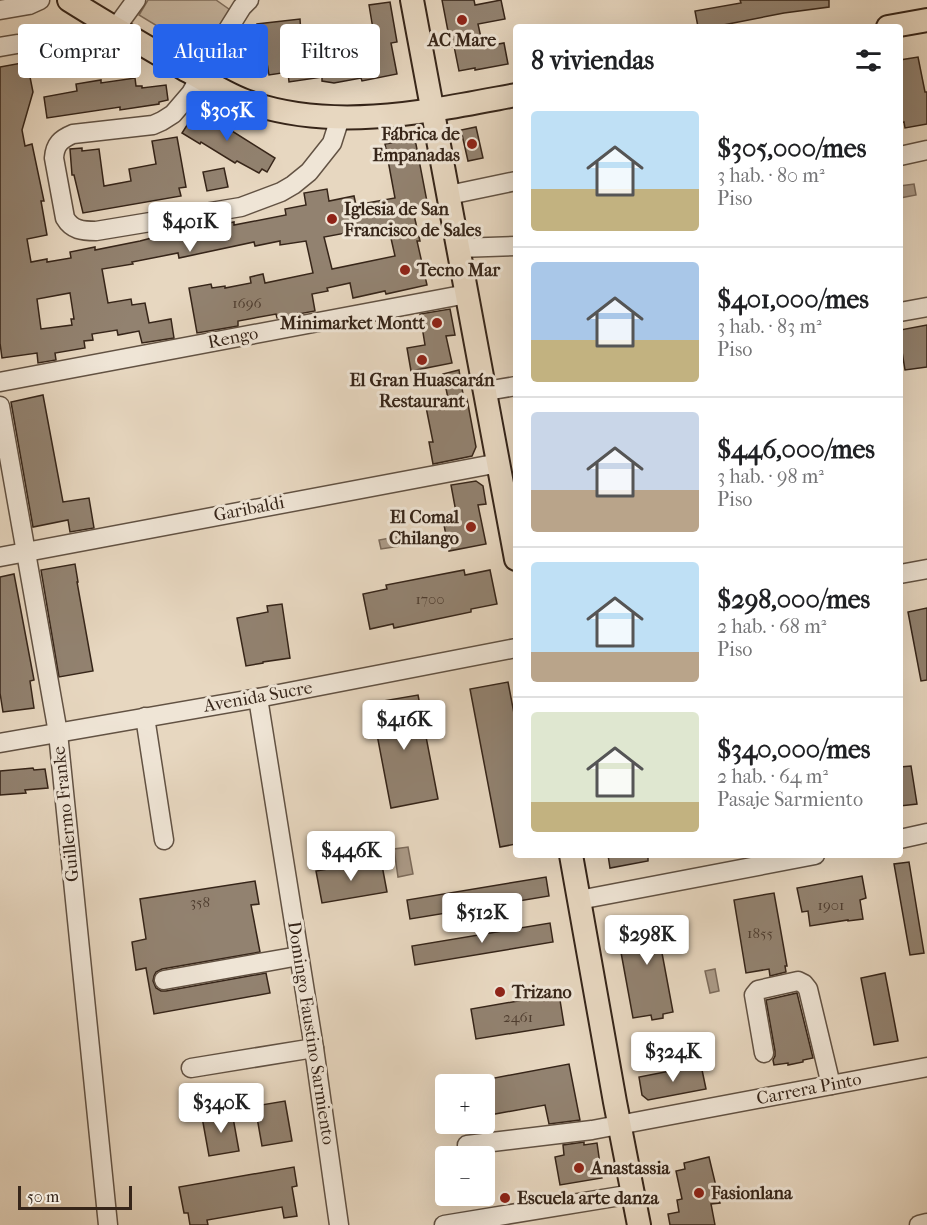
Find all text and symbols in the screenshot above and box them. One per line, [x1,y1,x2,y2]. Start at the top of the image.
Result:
marker: AC Mare [455,13,469,27]
chip: Comprar [18,24,141,78]
chip: Alquilar [153,24,268,78]
chip: Filtros [280,24,380,78]
place label: AC Mare [427,30,496,51]
icon: filters [852,44,885,77]
text: 8 viviendas [531,45,654,76]
pin: $305K [185,91,269,142]
text: $305K [200,99,254,122]
place label: Fábrica de Empanadas [372,124,460,166]
text: $305,000/mes [717,133,866,164]
icon: home [579,135,651,207]
marker: Fábrica de Empanadas [465,137,479,151]
text: 3 hab. · 80 m² [717,164,825,187]
text: Piso [717,187,753,210]
place label: Iglesia de San Francisco de Sales [343,199,482,241]
pin: $401K [148,202,232,253]
text: $401K [162,210,218,233]
marker: Iglesia de San Francisco de Sales [325,212,339,226]
place label: Tecno Mar [416,260,501,281]
marker: Tecno Mar [398,263,412,277]
text: $401,000/mes [717,284,869,315]
icon: home [579,286,651,358]
house number: 1696 [232,294,263,312]
place label: Minimarket Montt [279,313,426,334]
text: 3 hab. · 83 m² [717,315,822,338]
marker: Minimarket Montt [430,316,444,330]
street label: Rengo [206,323,260,353]
text: Piso [717,338,753,361]
marker: El Gran Huascarán Restaurant [415,353,429,367]
place label: El Gran Huascarán Restaurant [350,370,495,412]
text: $446,000/mes [717,434,875,465]
icon: home [579,436,651,508]
text: 3 hab. · 98 m² [717,465,824,488]
text: Piso [717,488,753,511]
street label: Garibaldi [212,492,287,526]
place label: El Comal Chilango [389,507,460,549]
marker: El Comal Chilango [464,520,478,534]
text: $298,000/mes [717,584,870,615]
icon: home [579,586,651,658]
house number: 1700 [415,590,445,608]
text: 2 hab. · 68 m² [717,615,826,638]
text: Piso [717,638,753,661]
street label: Avenida Sucre [201,677,314,717]
pin: $416K [362,700,446,751]
text: $416K [376,708,432,731]
text: $340,000/mes [717,734,870,765]
icon: home [579,736,651,808]
street label: Guillermo Franke [48,745,84,883]
text: 2 hab. · 64 m² [717,765,828,788]
text: Pasaje Sarmiento [717,788,863,811]
pin: $446K [309,831,393,882]
text: $446K [321,839,381,862]
house number: 358 [190,893,210,911]
pin: $512K [440,893,524,944]
house number: 1901 [818,896,844,914]
text: $512K [456,901,508,924]
pin: $298K [605,915,689,966]
street label: Domingo Faustino Sarmiento [283,920,339,1146]
text: $298K [619,923,675,946]
house number: 1855 [747,924,773,942]
place label: Trizano [511,982,572,1003]
marker: Trizano [493,985,507,999]
house number: 2461 [503,1008,533,1026]
pin: $324K [631,1032,715,1083]
text: $324K [645,1040,701,1063]
street label: Carrera Pinto [755,1069,863,1109]
map controls [435,1074,495,1206]
button: + [435,1074,495,1134]
pin: $340K [179,1083,263,1134]
text: $340K [193,1091,249,1114]
button: − [435,1146,495,1206]
place label: Anastassia [590,1158,670,1179]
marker: Anastassia [572,1161,586,1175]
scale bar [18,1183,132,1210]
place label: Fasionlana [710,1183,793,1204]
marker: Fasionlana [692,1186,706,1200]
text: 50 m [27,1187,59,1206]
place label: Escuela arte danza [517,1188,659,1209]
marker: Escuela arte danza [498,1191,512,1205]

